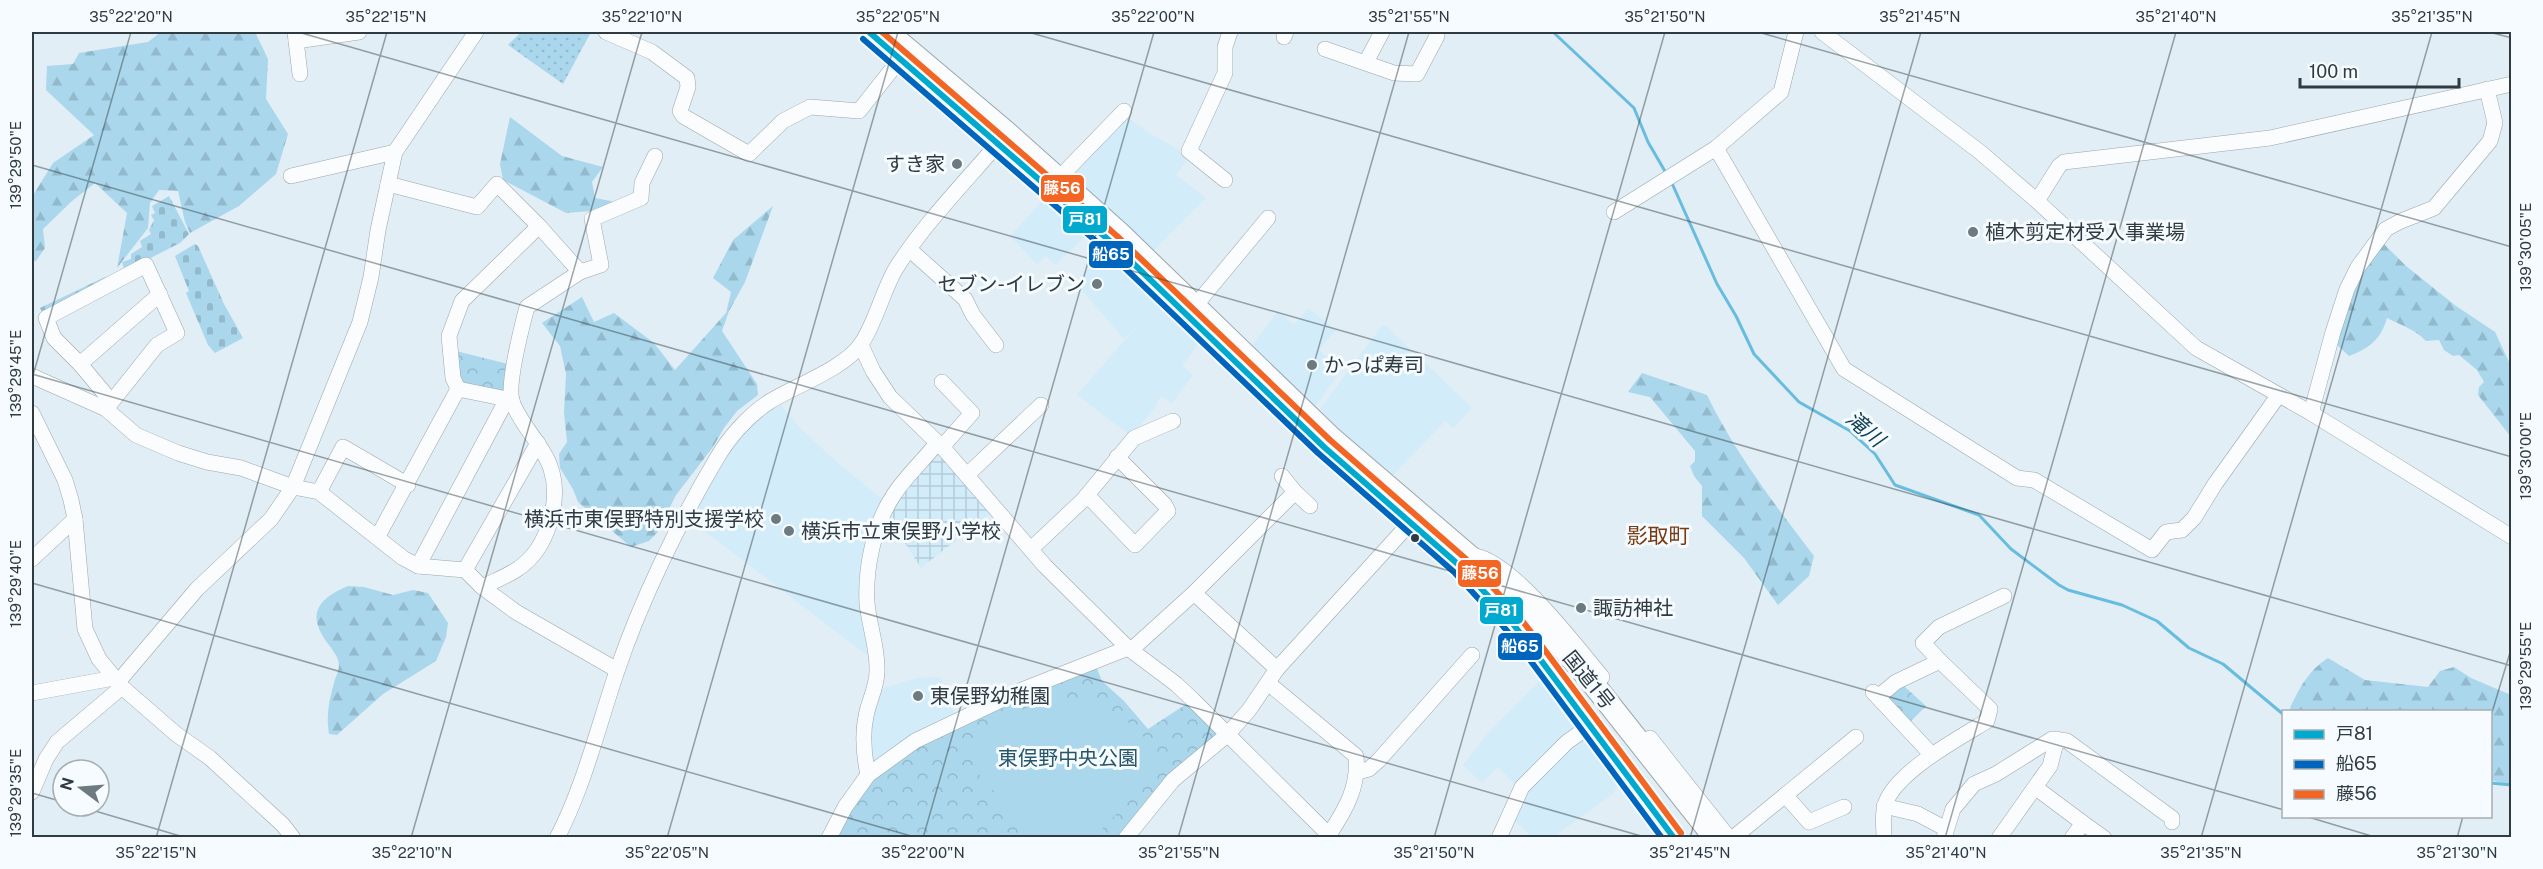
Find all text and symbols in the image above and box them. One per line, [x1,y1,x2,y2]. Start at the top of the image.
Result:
text: 35°22'20"N [89,8,173,25]
text: 35°22'15"N [345,8,427,25]
text: 35°22'10"N [602,8,682,25]
text: 35°22'05"N [856,8,940,25]
text: 35°22'00"N [1111,8,1195,25]
text: 35°21'55"N [1368,8,1450,25]
text: 35°21'50"N [1624,8,1706,25]
text: 35°21'45"N [1879,8,1961,25]
text: 35°21'40"N [2135,8,2217,25]
text: 35°21'35"N [2391,8,2473,25]
scale bar [2300,51,2459,89]
text: 100 m [2309,61,2358,82]
text: 139°29'50"E [7,121,24,209]
place label: すき家 [885,152,945,176]
marker: すき家 [950,157,964,171]
line badge: 藤56 [1040,174,1085,203]
text: 藤56 [1043,179,1081,198]
text: 139°30'05"E [2517,203,2534,291]
line badge: 戸81 [1062,205,1108,234]
text: 戸81 [1068,210,1102,229]
place label: 植木剪定材受入事業場 [1985,220,2185,244]
marker: 植木剪定材受入事業場 [1966,225,1980,239]
line badge: 船65 [1088,240,1134,269]
text: 船65 [1092,245,1130,264]
place label: セブン-イレブン [937,272,1085,296]
marker: セブン-イレブン [1090,277,1104,291]
text: 139°29'45"E [7,330,24,418]
place label: かっぱ寿司 [1324,353,1424,377]
marker: かっぱ寿司 [1305,358,1319,372]
water label: 滝川 [1841,405,1891,453]
text: 139°30'00"E [2517,412,2534,500]
place label: 横浜市東俣野特別支援学校 [524,507,764,531]
marker: 横浜市東俣野特別支援学校 [769,512,783,526]
place label: 横浜市立東俣野小学校 [801,519,1001,543]
district label: 影取町 [1627,523,1690,548]
marker: 横浜市立東俣野小学校 [782,524,796,538]
unlabelled marker [1409,532,1421,544]
text: 139°29'40"E [7,540,24,628]
line badge: 藤56 [1457,559,1502,588]
text: 藤56 [1461,564,1499,583]
line badge: 戸81 [1479,596,1524,625]
place label: 諏訪神社 [1593,596,1673,620]
text: 戸81 [1484,601,1518,620]
marker: 諏訪神社 [1574,601,1588,615]
text: 139°29'55"E [2517,622,2534,710]
line badge: 船65 [1497,632,1543,661]
text: 船65 [1501,637,1539,656]
street label: 国道1号 [1558,646,1620,714]
place label: 東俣野幼稚園 [930,684,1050,708]
marker: 東俣野幼稚園 [911,689,925,703]
legend [2282,710,2492,818]
text: 戸81 [2336,723,2373,744]
park label: 東俣野中央公園 [998,746,1138,770]
text: 139°29'35"E [7,749,24,837]
text: 船65 [2336,753,2377,774]
north arrow [51,758,111,818]
text: N [56,775,78,793]
text: 藤56 [2336,783,2377,804]
text: 35°22'15"N [115,844,197,861]
text: 35°22'10"N [372,844,452,861]
text: 35°22'05"N [625,844,709,861]
text: 35°22'00"N [881,844,965,861]
text: 35°21'55"N [1138,844,1220,861]
text: 35°21'50"N [1393,844,1475,861]
text: 35°21'45"N [1649,844,1731,861]
text: 35°21'40"N [1905,844,1987,861]
text: 35°21'35"N [2160,844,2242,861]
text: 35°21'30"N [2417,844,2498,861]

